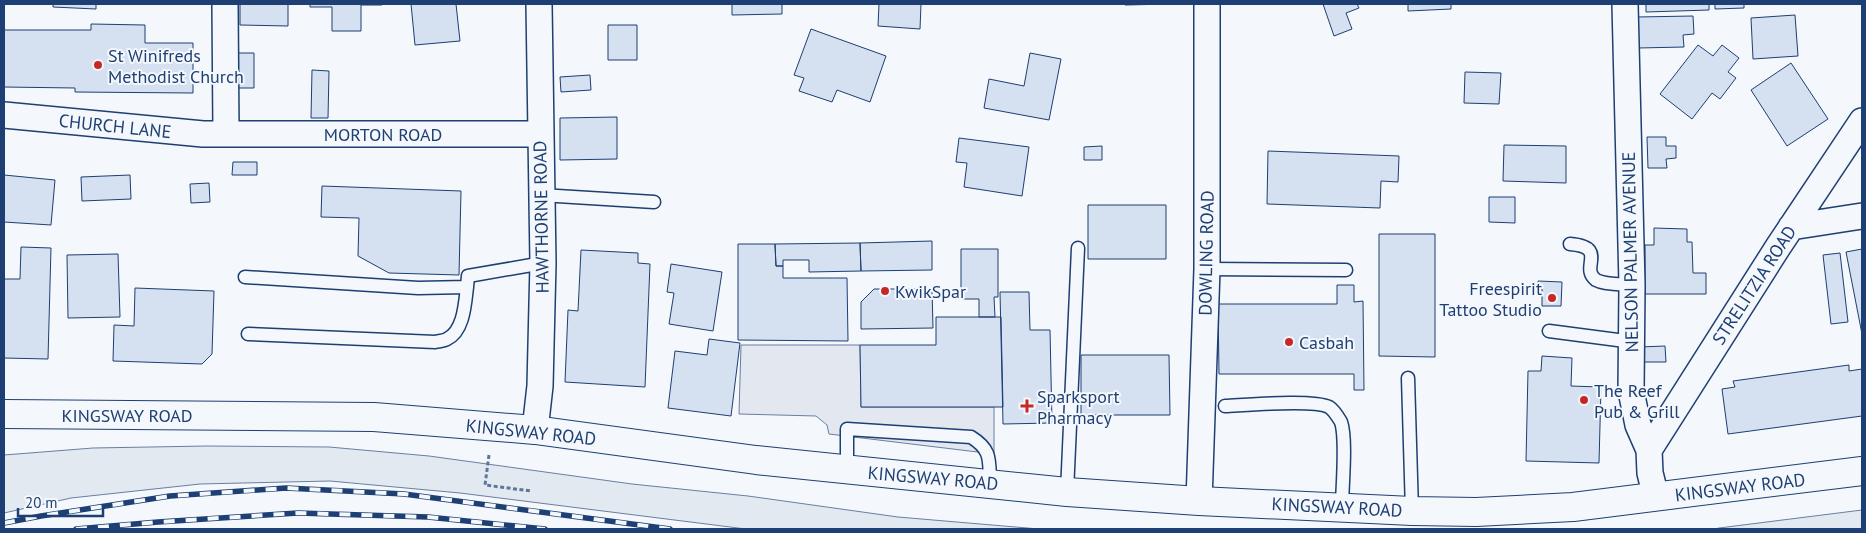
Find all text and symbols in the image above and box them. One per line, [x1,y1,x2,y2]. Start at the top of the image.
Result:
place label: St Winifreds Methodist Church [108,44,244,88]
marker: St Winifreds Methodist Church [92,59,104,71]
street label: CHURCH LANE [58,109,172,143]
street label: MORTON ROAD [324,123,442,146]
street label: HAWTHORNE ROAD [528,140,554,294]
street label: NELSON PALMER AVENUE [1617,152,1643,352]
street label: DOWLING ROAD [1193,190,1219,316]
street label: STRELITZIA ROAD [1707,221,1801,349]
place label: Freespirit Tattoo Studio [1439,277,1542,321]
place label: KwikSpar [895,280,966,303]
marker: KwikSpar [879,285,891,297]
marker: Freespirit Tattoo Studio [1546,292,1558,304]
place label: Casbah [1299,331,1354,354]
marker: Casbah [1283,336,1295,348]
place label: The Reef Pub & Grill [1594,379,1680,423]
place label: Sparksport Pharmacy [1037,385,1120,429]
marker: The Reef Pub & Grill [1578,394,1590,406]
marker: Sparksport Pharmacy [1021,400,1033,412]
street label: KINGSWAY ROAD [61,404,193,427]
street label: KINGSWAY ROAD [465,414,597,450]
street label: KINGSWAY ROAD [867,461,999,495]
street label: KINGSWAY ROAD [1674,468,1806,506]
scale bar [18,486,102,518]
street label: KINGSWAY ROAD [1271,492,1403,522]
text: 20 m [25,493,58,512]

